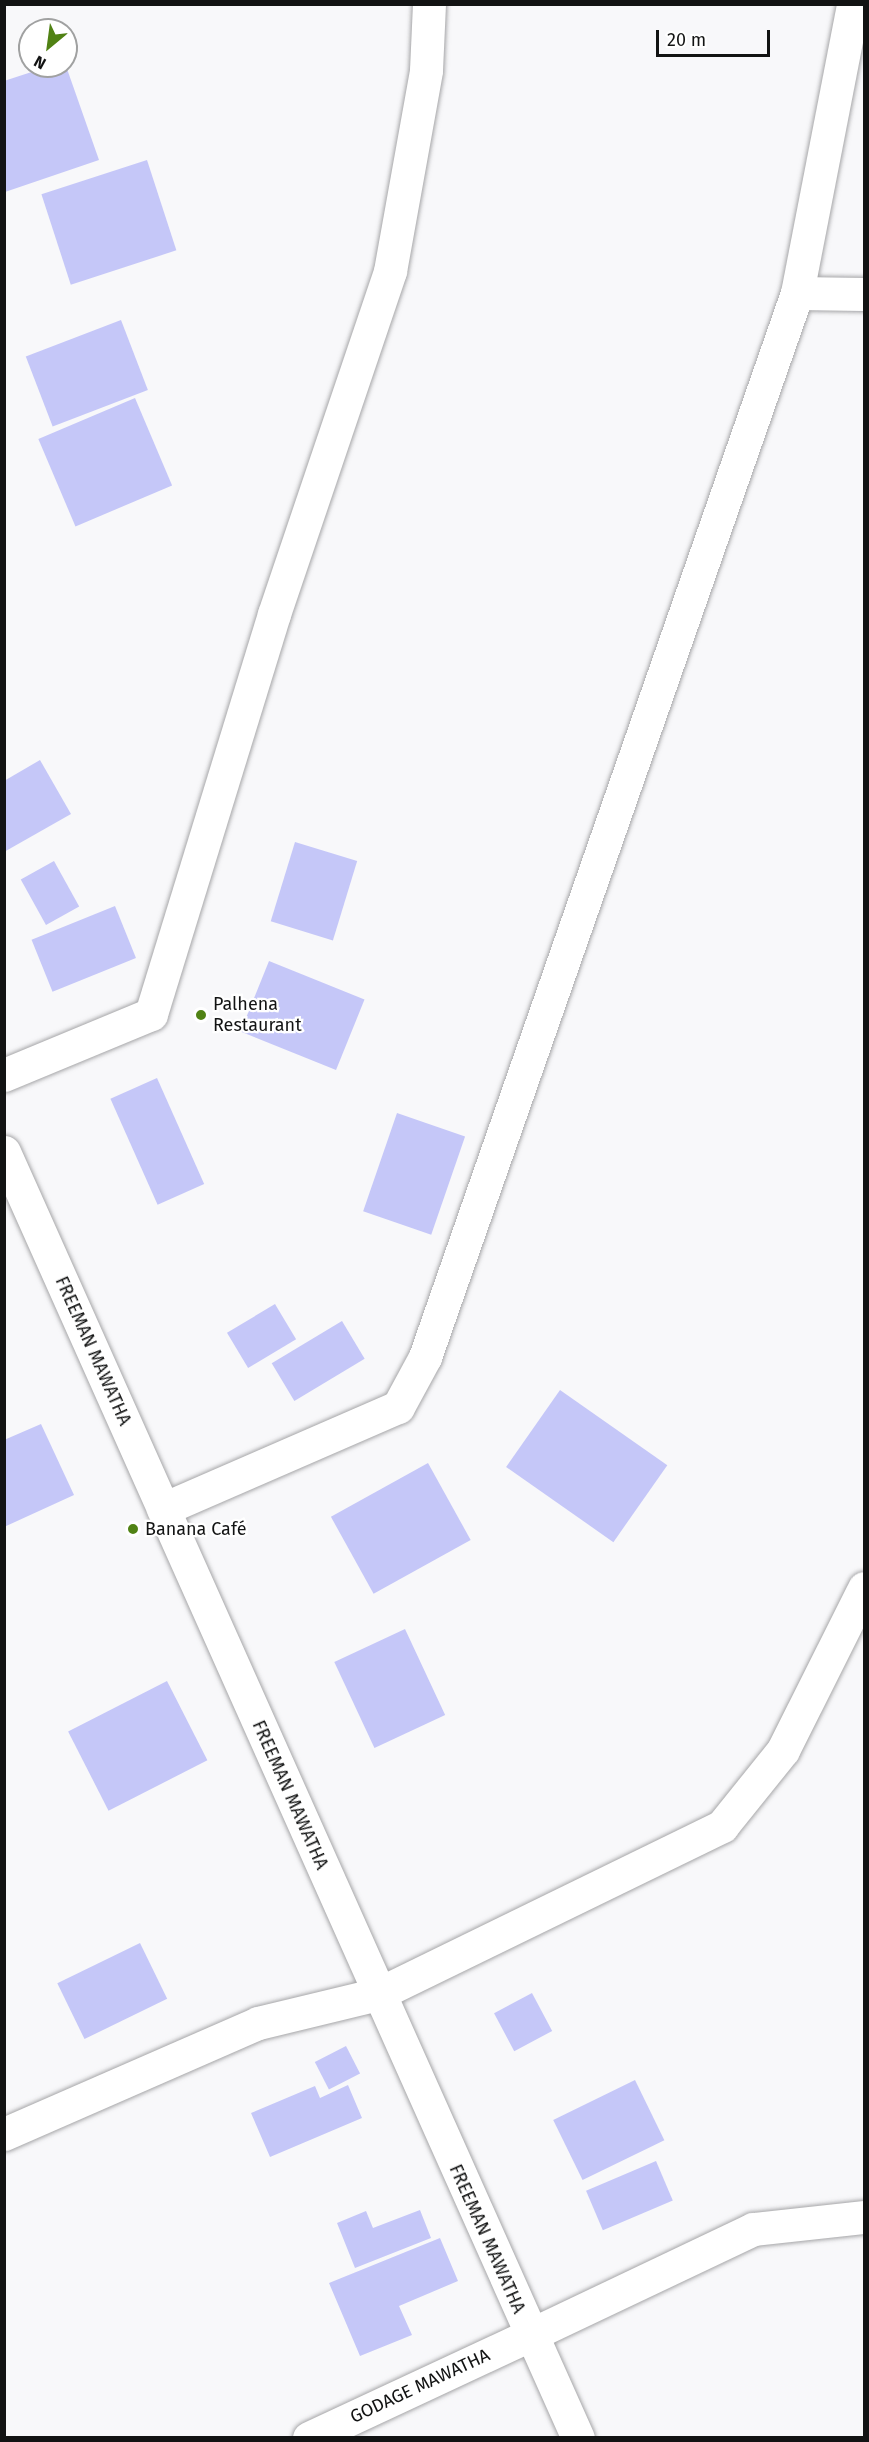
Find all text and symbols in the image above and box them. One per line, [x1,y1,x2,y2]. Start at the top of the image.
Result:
north arrow [18,18,78,78]
scale bar [659,18,773,56]
text: 20 m [667,29,706,51]
text: N [31,52,49,73]
place label: Palhena Restaurant [213,994,302,1036]
marker: Palhena Restaurant [194,1008,208,1022]
street label: FREEMAN MAWATHA [50,1273,136,1429]
place label: Banana Café [145,1518,247,1540]
marker: Banana Café [126,1522,140,1536]
street label: FREEMAN MAWATHA [247,1717,333,1873]
street label: FREEMAN MAWATHA [444,2161,530,2317]
street label: GODAGE MAWATHA [347,2344,493,2428]

